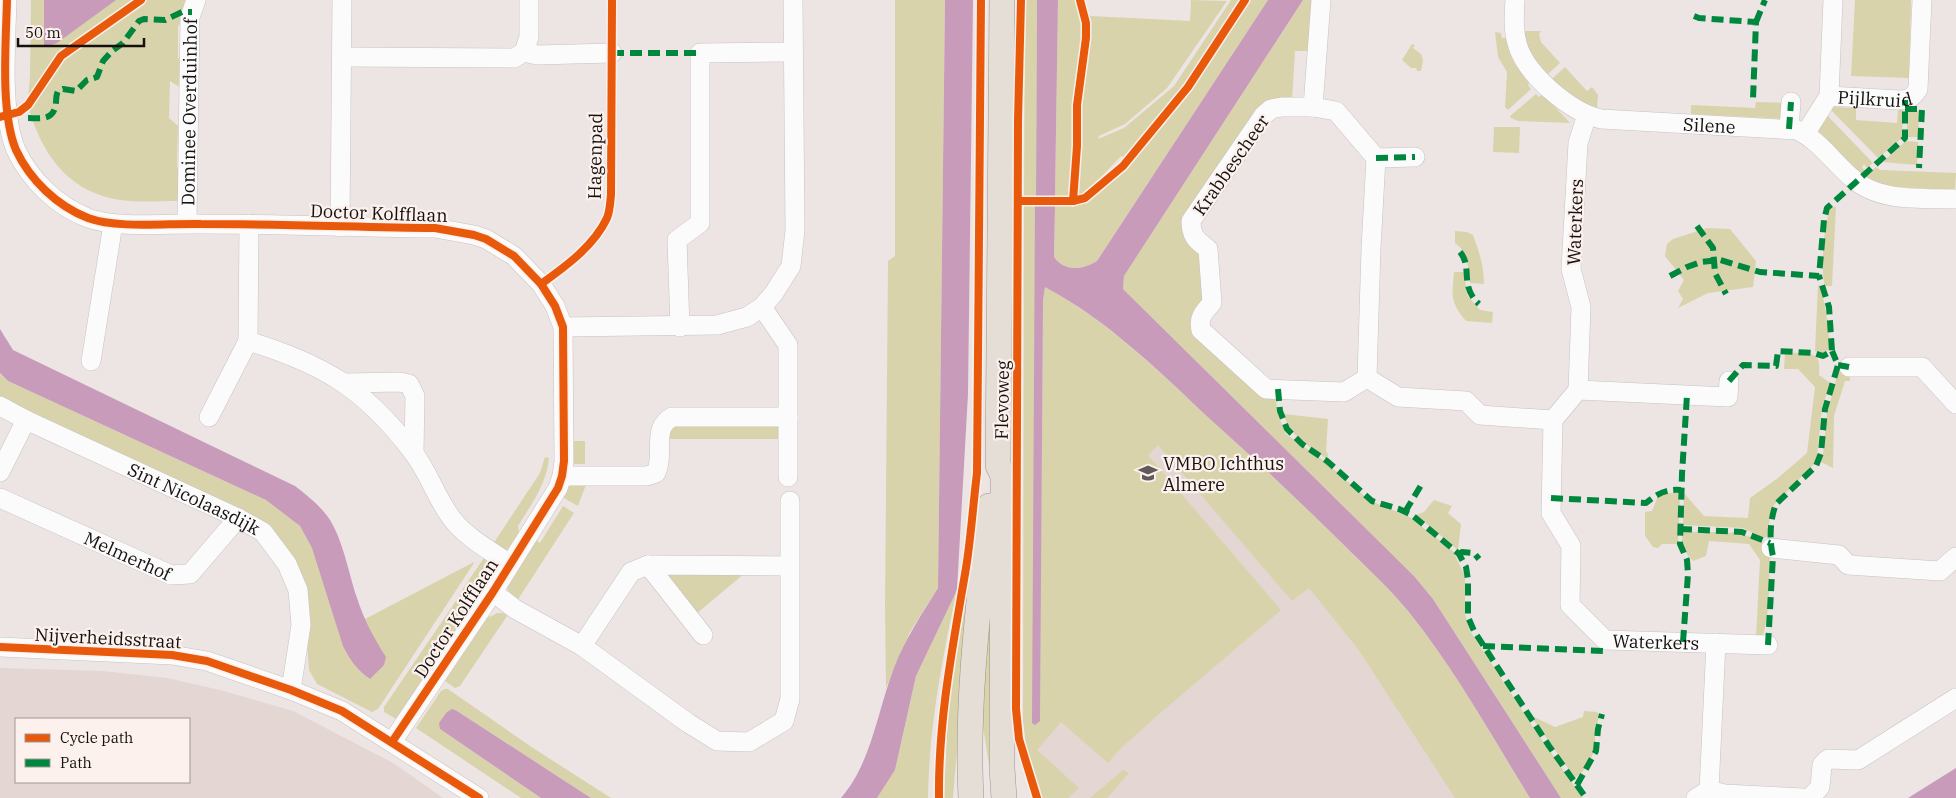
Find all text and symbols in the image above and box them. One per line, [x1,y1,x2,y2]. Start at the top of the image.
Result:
scale bar [18,15,144,47]
street label: Dominee Overduinhof [176,16,202,206]
text: 50 m [25,23,61,42]
street label: Pijlkruid [1837,85,1915,112]
street label: Krabbescheer [1188,110,1274,220]
street label: Hagenpad [583,112,607,200]
street label: Silene [1683,112,1736,138]
street label: Waterkers [1562,178,1588,266]
street label: Doctor Kolfflaan [310,199,448,227]
street label: Flevoweg [990,360,1014,440]
place label: VMBO Ichthus Almere [1163,452,1284,496]
street label: Sint Nicolaasdijk [124,457,265,540]
school or university icon: VMBO Ichthus Almere [1137,462,1159,484]
street label: Melmerhof [81,526,176,586]
street label: Doctor Kolfflaan [409,554,503,682]
street label: Nijverheidsstraat [34,623,182,653]
street label: Waterkers [1612,629,1700,654]
legend [15,718,190,783]
text: Cycle path [60,728,133,747]
text: Path [60,753,92,772]

